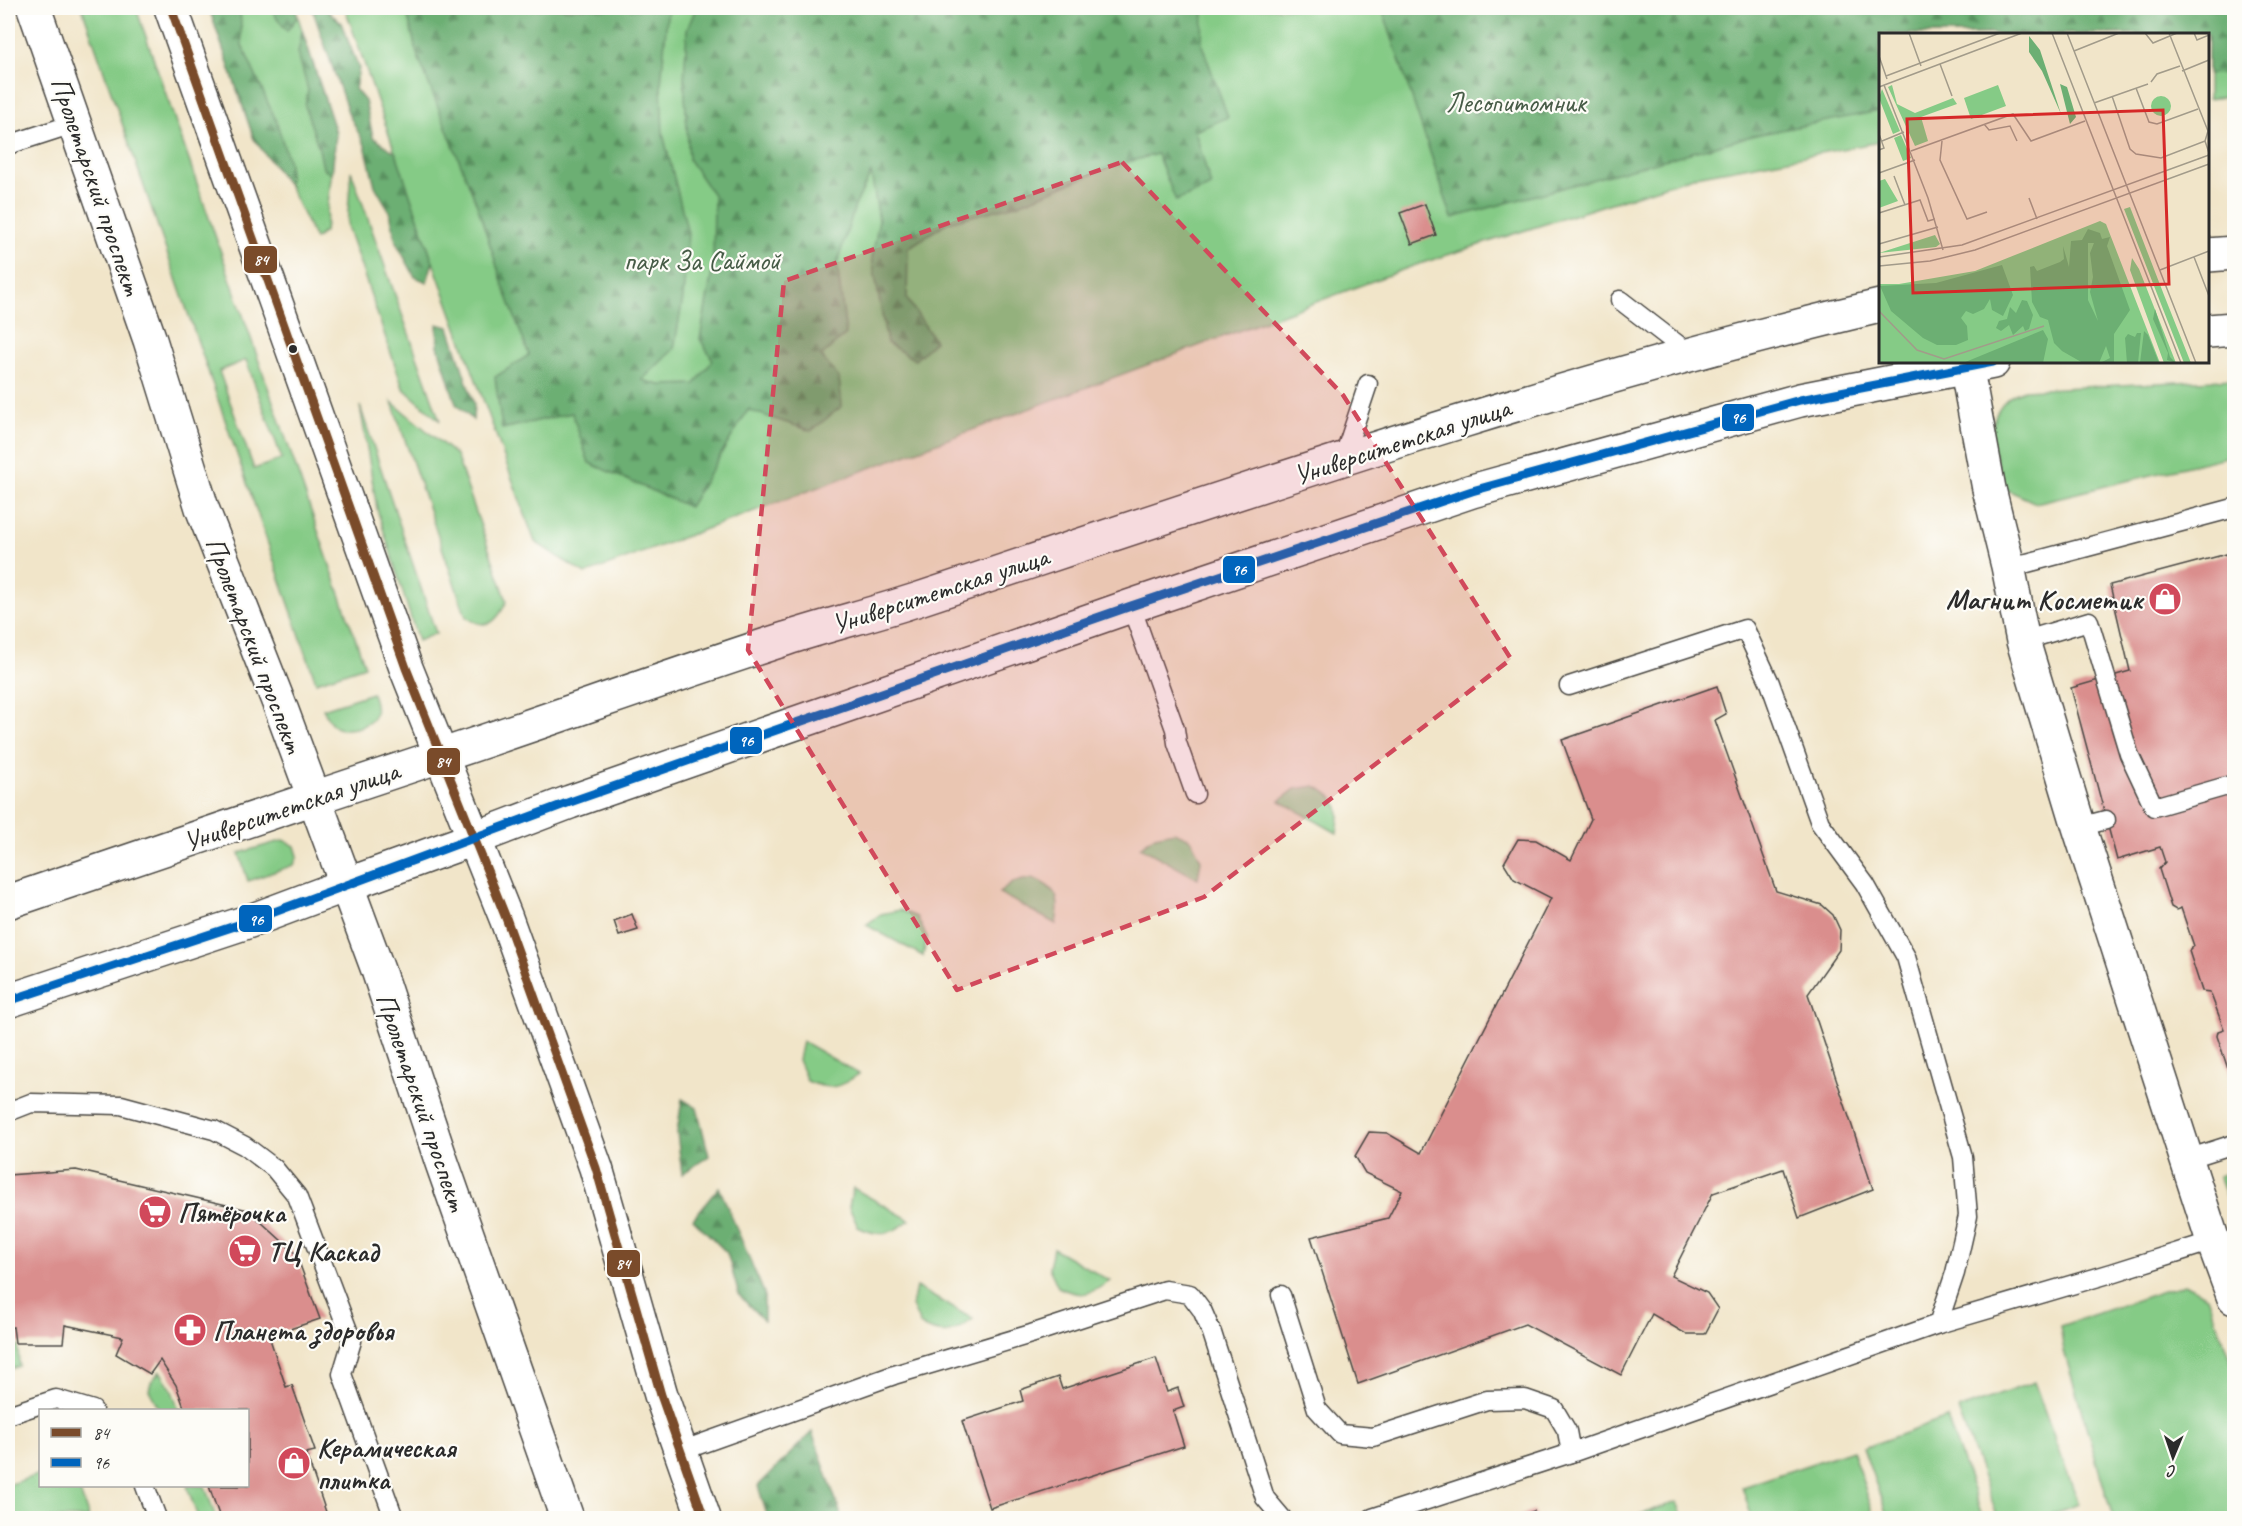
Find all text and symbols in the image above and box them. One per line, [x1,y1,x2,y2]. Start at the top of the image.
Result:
inset map [1879,33,2209,363]
street label: Пролетарский проспект [43,72,151,301]
park label: Лесопитомник [1446,85,1588,120]
park label: парк За Саймой [624,243,782,278]
line badge: 84 [243,245,278,274]
text: 84 [254,250,270,270]
unlabelled marker [287,343,299,355]
street label: Университетская улица [1289,389,1517,493]
line badge: 96 [1721,403,1755,432]
text: 96 [1731,408,1747,428]
street label: Пролетарский проспект [198,532,313,759]
street label: Университетская улица [827,538,1055,642]
line badge: 96 [1222,555,1256,584]
text: 96 [1232,560,1248,580]
shop icon: Магнит Косметик [2147,581,2183,617]
place label: Магнит Косметик [1946,582,2145,617]
line badge: 96 [729,726,763,755]
text: 96 [739,731,755,751]
line badge: 84 [426,747,461,776]
street label: Университетская улица [179,752,406,859]
text: 84 [436,752,452,772]
line badge: 96 [238,904,273,933]
text: 96 [249,910,265,930]
street label: Пролетарский проспект [368,988,476,1217]
supermarket icon: Пятёрочка [137,1194,173,1230]
place label: Пятёрочка [178,1195,287,1230]
supermarket icon: ТЦ Каскад [227,1233,263,1269]
place label: ТЦ Каскад [268,1234,381,1269]
line badge: 84 [606,1249,641,1278]
text: 84 [616,1254,632,1274]
pharmacy icon: Планета здоровья [172,1312,208,1348]
place label: Планета здоровья [213,1313,395,1349]
legend [39,1409,249,1487]
text: 84 [93,1422,111,1444]
north arrow [2143,1427,2203,1487]
place label: Керамическая плитка [317,1430,458,1497]
shop icon: Керамическая плитка [276,1445,312,1481]
text: 96 [93,1452,110,1474]
text: С [2166,1461,2177,1481]

